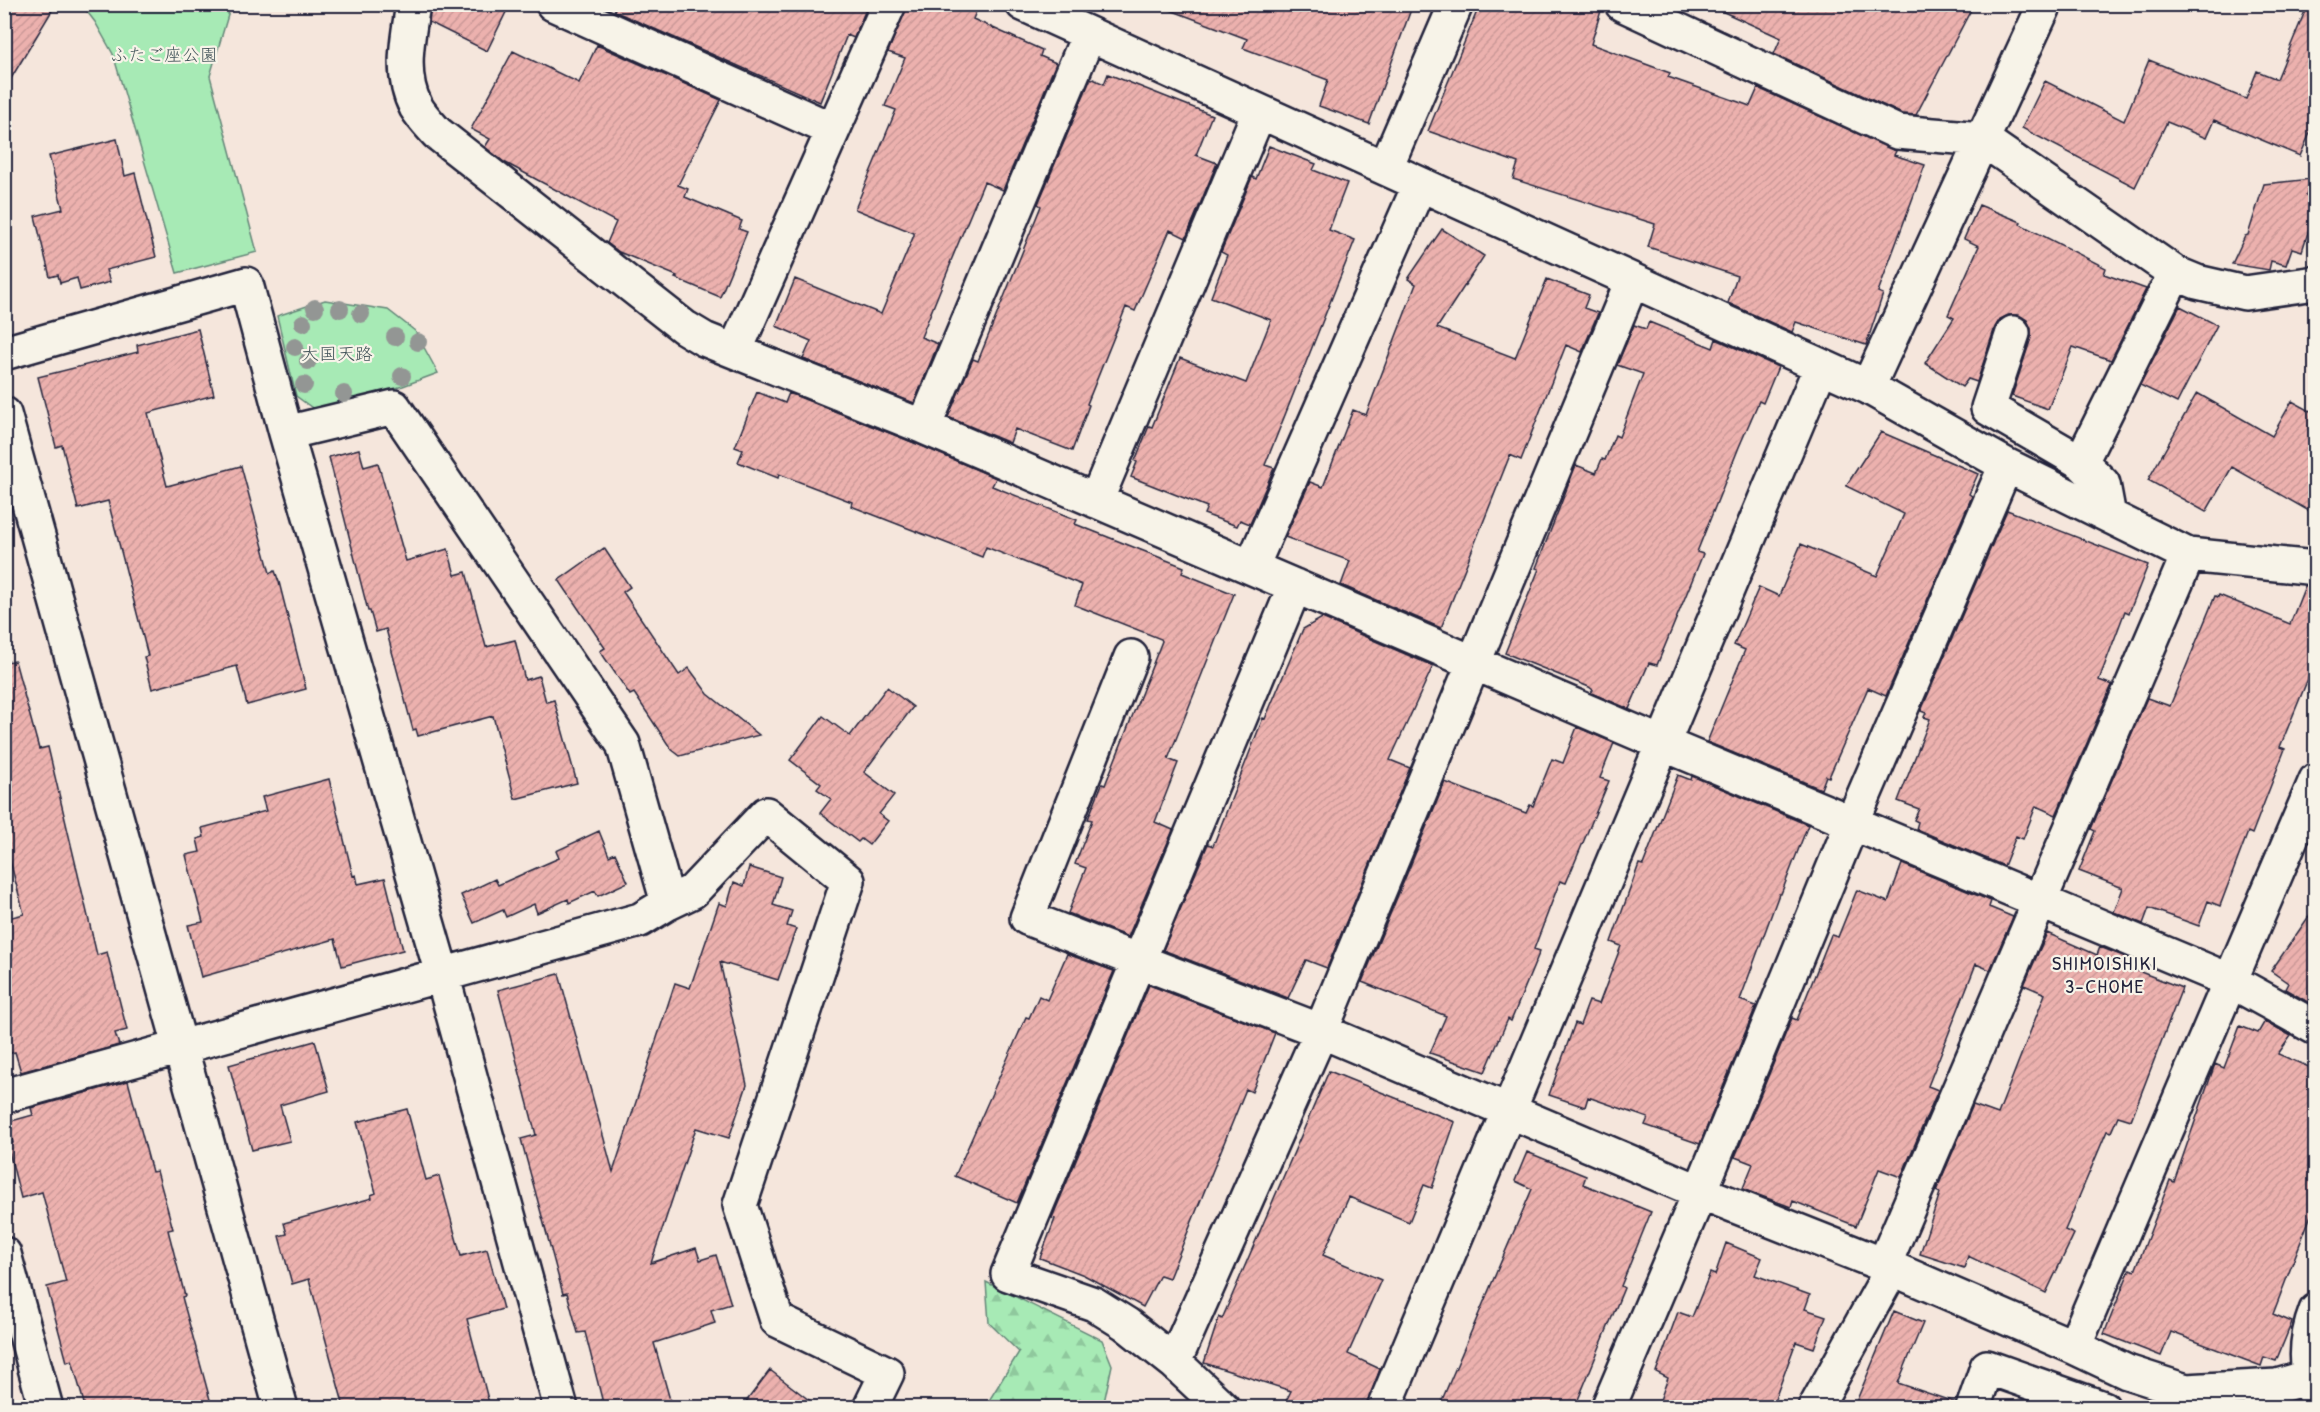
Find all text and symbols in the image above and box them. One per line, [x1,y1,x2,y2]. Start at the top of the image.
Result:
park label: ふたご座公園 [110,42,218,67]
park label: 大国天路 [301,341,373,366]
district label: SHIMOISHIKI 3-CHOME [2052,949,2158,999]

